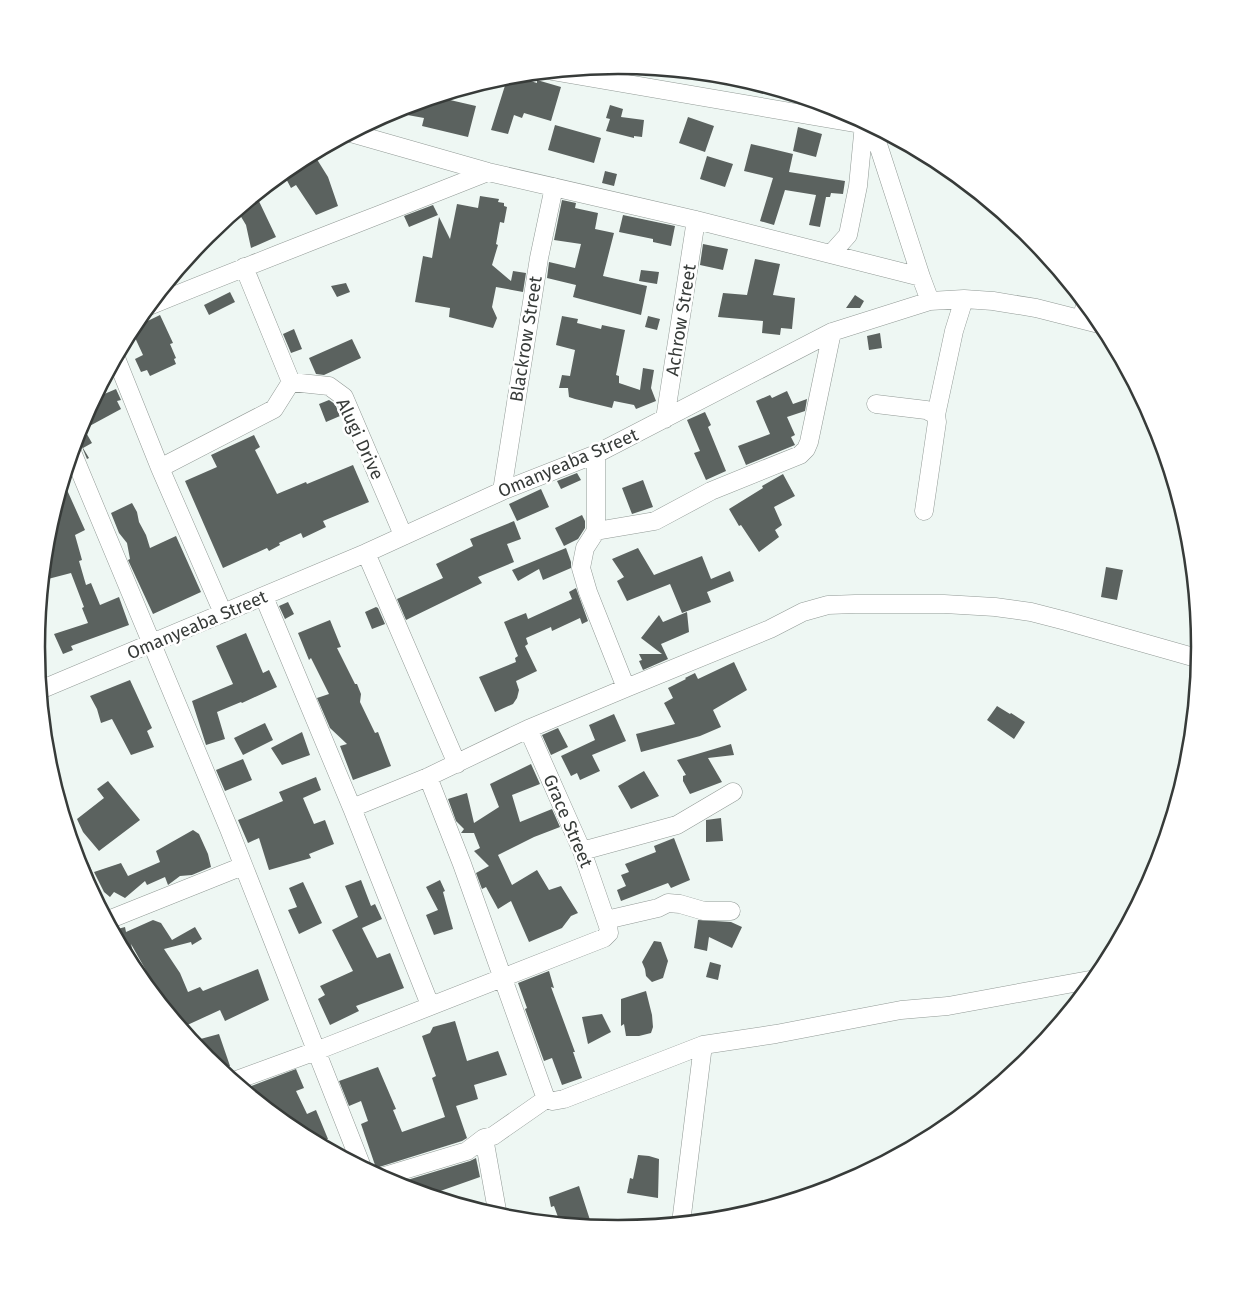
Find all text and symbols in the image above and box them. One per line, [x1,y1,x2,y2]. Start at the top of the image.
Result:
street label: Achrow Street [661,262,701,377]
street label: Blackrow Street [505,274,547,404]
street label: Alugi Drive [332,395,388,483]
street label: Omanyeaba Street [495,423,642,502]
street label: Omanyeaba Street [124,585,271,664]
street label: Grace Street [539,771,598,871]

